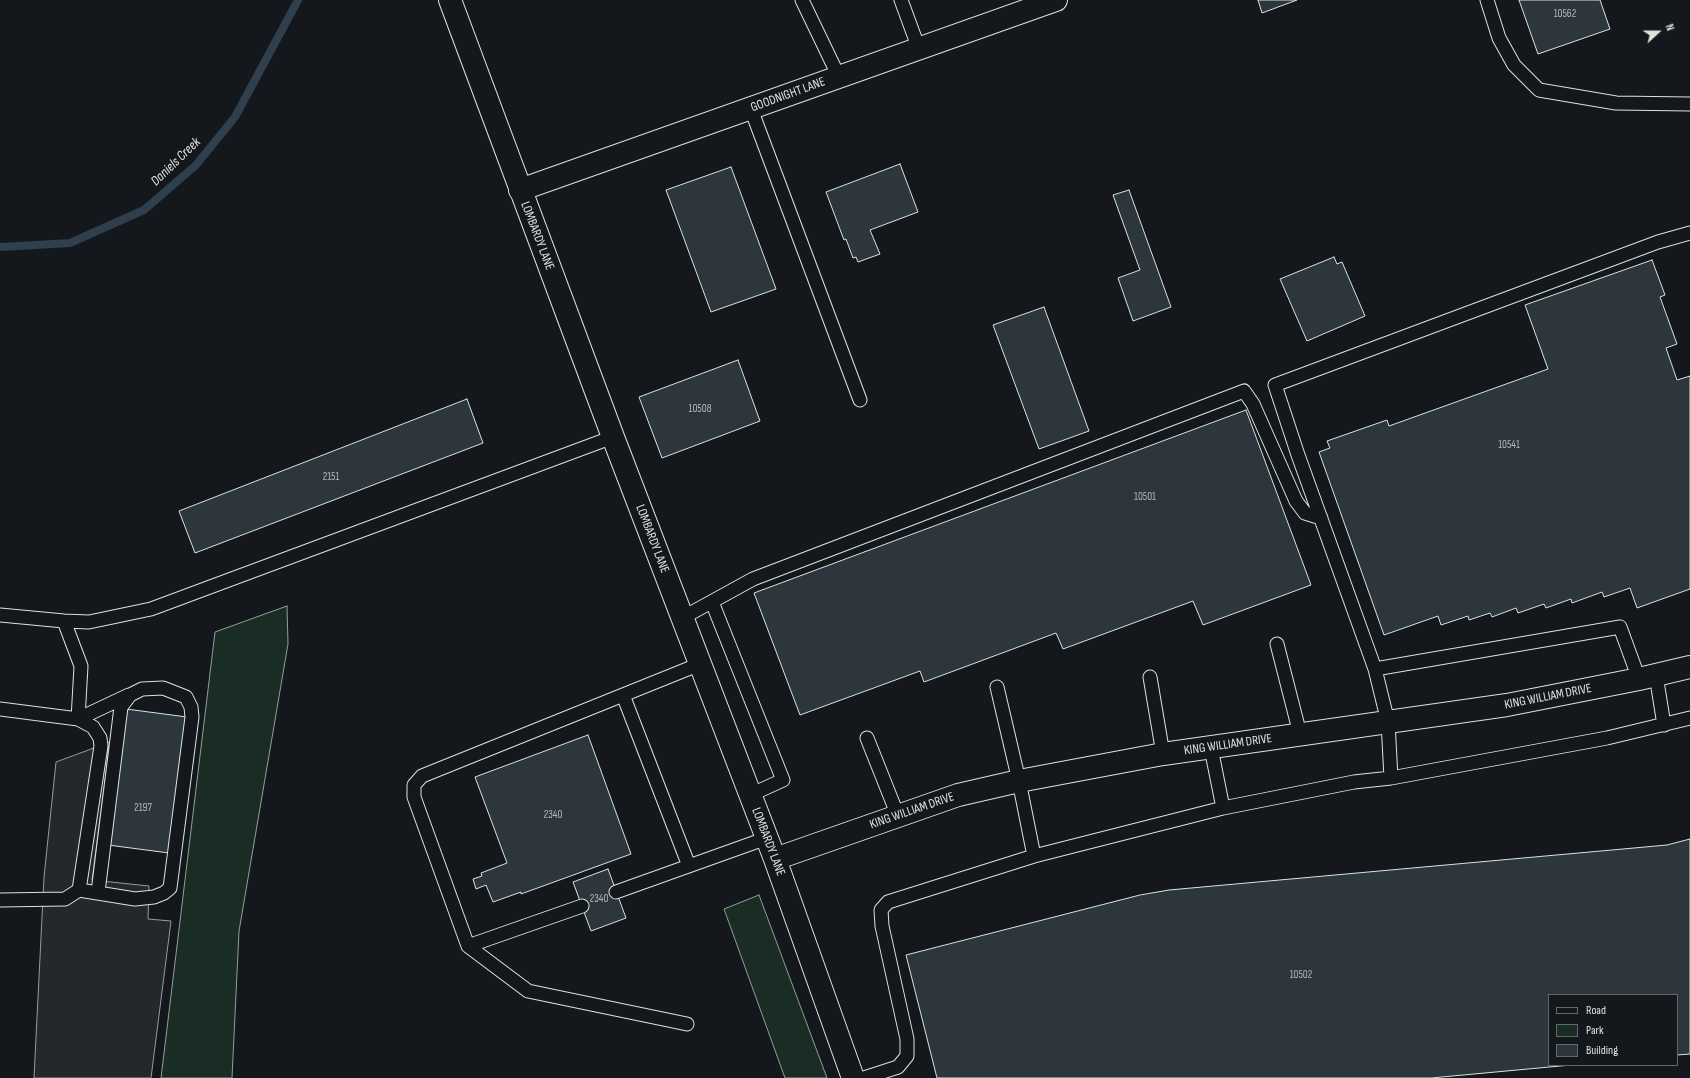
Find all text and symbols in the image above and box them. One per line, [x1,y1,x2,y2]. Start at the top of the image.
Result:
house number: 10562 [1554,7,1576,21]
north arrow [1638,12,1678,52]
text: N [1663,22,1677,33]
street label: GOODNIGHT LANE [749,74,827,116]
water label: Daniels Creek [148,134,204,190]
street label: LOMBARDY LANE [517,200,557,272]
house number: 10508 [689,402,711,416]
house number: 10541 [1498,438,1520,452]
house number: 2151 [323,470,339,484]
house number: 10501 [1134,490,1156,504]
street label: LOMBARDY LANE [632,503,672,575]
street label: KING WILLIAM DRIVE [1503,681,1593,713]
street label: KING WILLIAM DRIVE [1183,731,1273,759]
street label: KING WILLIAM DRIVE [868,789,956,833]
house number: 2197 [134,801,152,815]
street label: LOMBARDY LANE [748,806,788,878]
house number: 2340 [544,808,562,822]
house number: 2340 [590,892,608,906]
house number: 10502 [1290,968,1312,982]
legend [1548,994,1678,1066]
text: Road [1586,1003,1606,1018]
text: Park [1586,1023,1604,1038]
text: Building [1586,1043,1618,1058]

